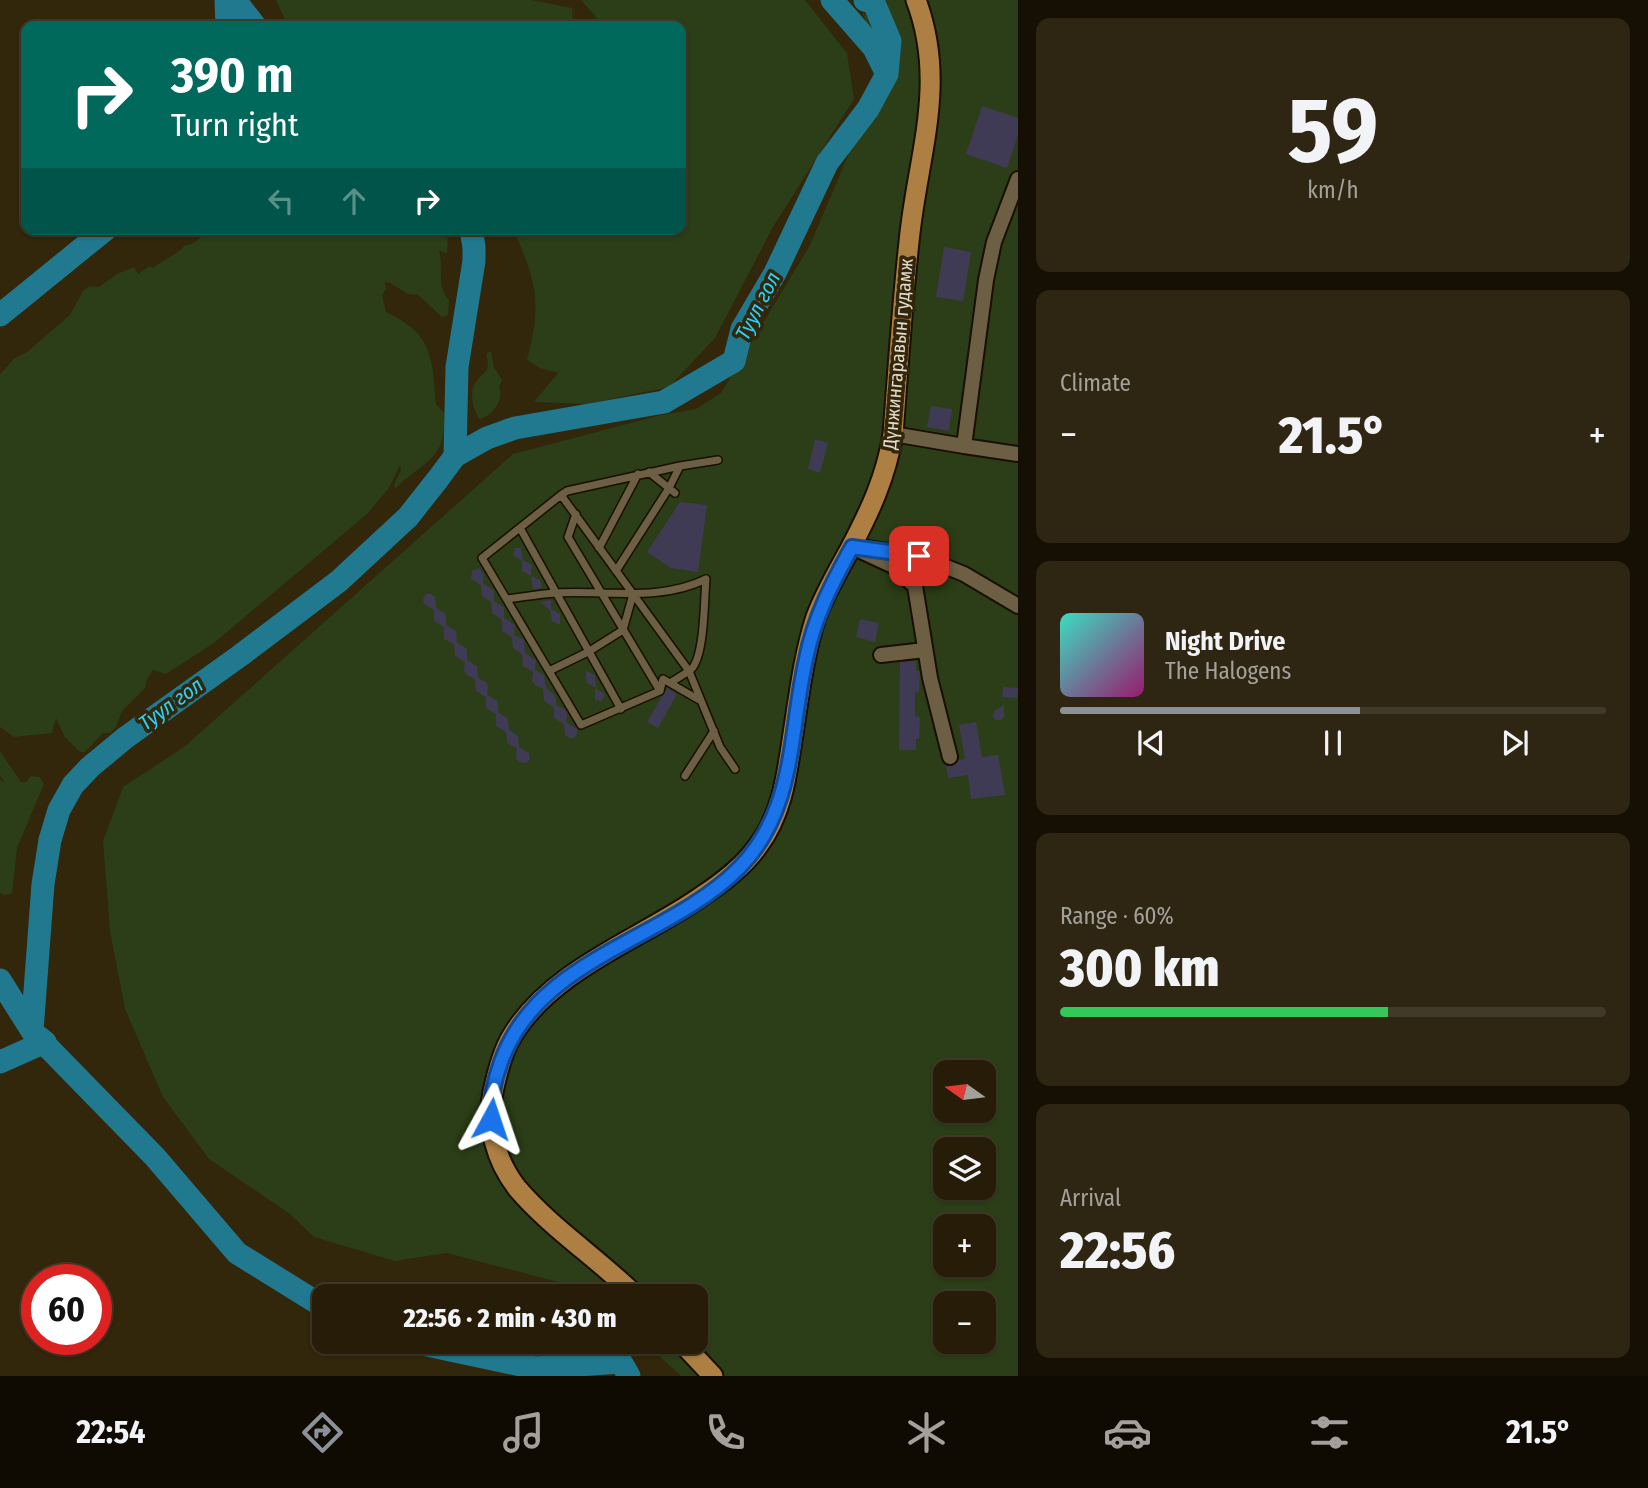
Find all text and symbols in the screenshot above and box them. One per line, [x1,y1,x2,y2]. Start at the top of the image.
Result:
text: 390 m [171,46,293,105]
icon: right [56,49,147,140]
text: 59 [1288,76,1378,185]
text: Turn right [171,106,298,144]
text: km/h [1307,176,1359,204]
icon: left [262,182,300,220]
icon: ahead [335,182,373,220]
icon: right [408,182,446,220]
street label: Дүнжингаравын гудамж [878,257,918,452]
water label: Туул гол [730,267,786,345]
text: Climate [1060,369,1131,397]
text: 21.5° [1279,404,1387,467]
text: − [1060,412,1077,458]
text: + [1589,412,1606,458]
pin [889,526,949,586]
icon: arrive [900,537,938,575]
text: Night Drive [1165,626,1285,657]
text: The Halogens [1165,657,1291,685]
water label: Туул гол [134,672,208,736]
icon: previous [1132,724,1170,762]
icon: pause [1314,724,1352,762]
icon: next [1496,724,1534,762]
text: Range · 60% [1060,902,1174,930]
text: 300 km [1060,937,1220,1000]
north arrow [933,1060,996,1124]
map controls [933,1060,996,1354]
position arrow [454,1082,528,1156]
button: layers [933,1137,996,1200]
text: Arrival [1060,1184,1121,1212]
button: + [933,1214,996,1277]
text: 22:56 [1060,1219,1175,1282]
speed limit sign: 60 [21,1264,112,1355]
button: − [933,1291,996,1354]
text: 22:56 · 2 min · 430 m [403,1303,617,1334]
icon: directions [298,1408,347,1457]
icon: music [499,1408,548,1457]
icon: phone [701,1408,750,1457]
icon: climate [902,1408,951,1457]
icon: car [1103,1408,1152,1457]
icon: filters [1305,1408,1354,1457]
text: 22:54 [76,1413,146,1451]
text: 21.5° [1506,1413,1572,1451]

